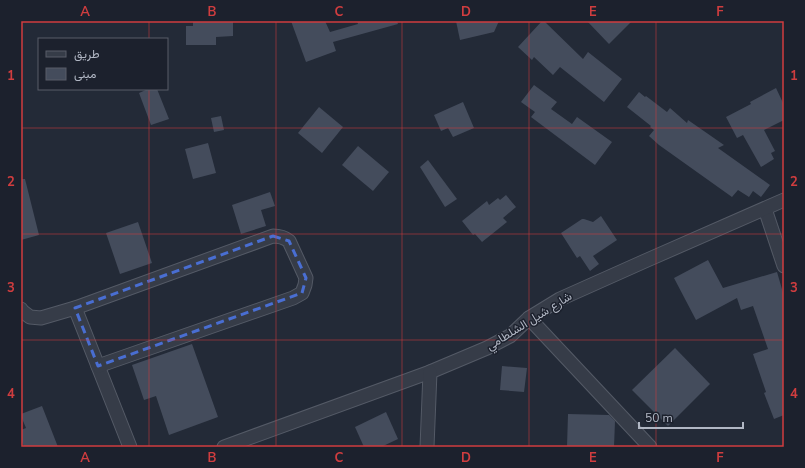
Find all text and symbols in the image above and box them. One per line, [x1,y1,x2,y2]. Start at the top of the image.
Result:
text: A [80,3,90,21]
text: B [208,3,217,21]
text: C [335,3,344,21]
text: D [461,3,471,21]
text: E [589,3,597,21]
text: F [716,3,724,21]
legend [38,38,168,90]
text: طريق [74,46,100,62]
text: مبنى [74,66,96,82]
text: 1 [7,67,15,85]
text: 1 [790,67,798,85]
text: 2 [7,173,15,191]
text: 2 [790,173,798,191]
text: 3 [7,279,15,297]
text: 3 [790,279,798,297]
street label: شارع شيل الشلطامي [483,288,576,356]
text: 4 [7,385,15,403]
text: 4 [790,385,798,403]
scale bar [639,404,743,430]
text: 50 m [645,410,673,426]
text: A [80,449,90,467]
text: B [208,449,217,467]
text: C [335,449,344,467]
text: D [461,449,471,467]
text: E [589,449,597,467]
text: F [716,449,724,467]

